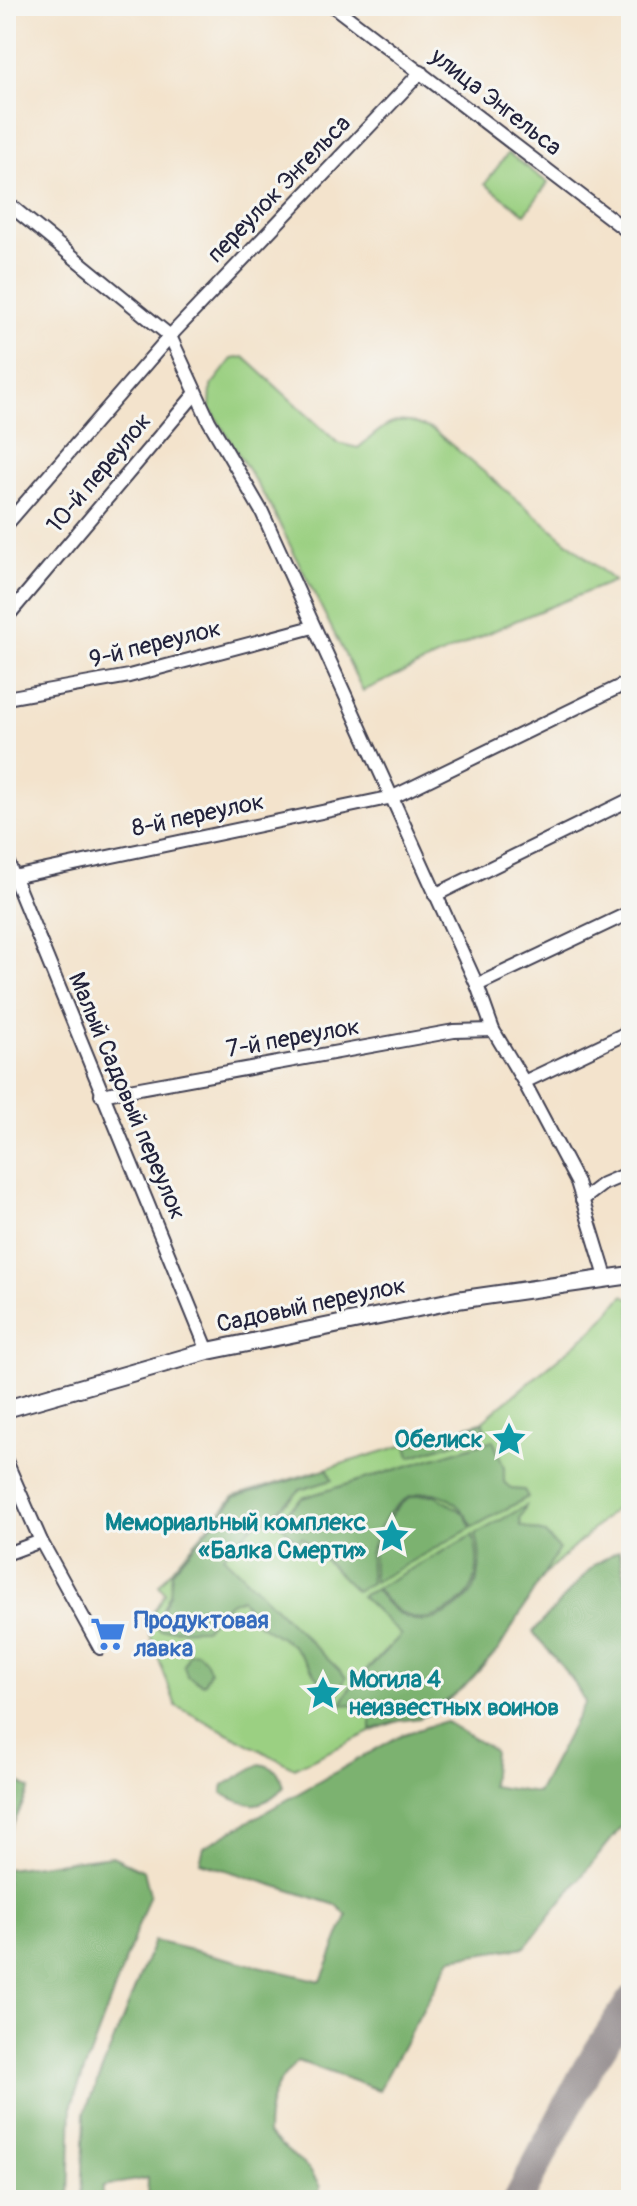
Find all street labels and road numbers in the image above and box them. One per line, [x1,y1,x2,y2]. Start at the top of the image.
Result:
street label: улица Энгельса [424,41,567,162]
street label: переулок Энгельса [201,109,357,269]
street label: 10-й переулок [40,407,158,539]
street label: 9-й переулок [86,614,224,674]
street label: 8-й переулок [129,787,267,843]
street label: Малый Садовый переулок [62,968,192,1224]
street label: 7-й переулок [224,1012,362,1064]
street label: Садовый переулок [214,1271,408,1339]

